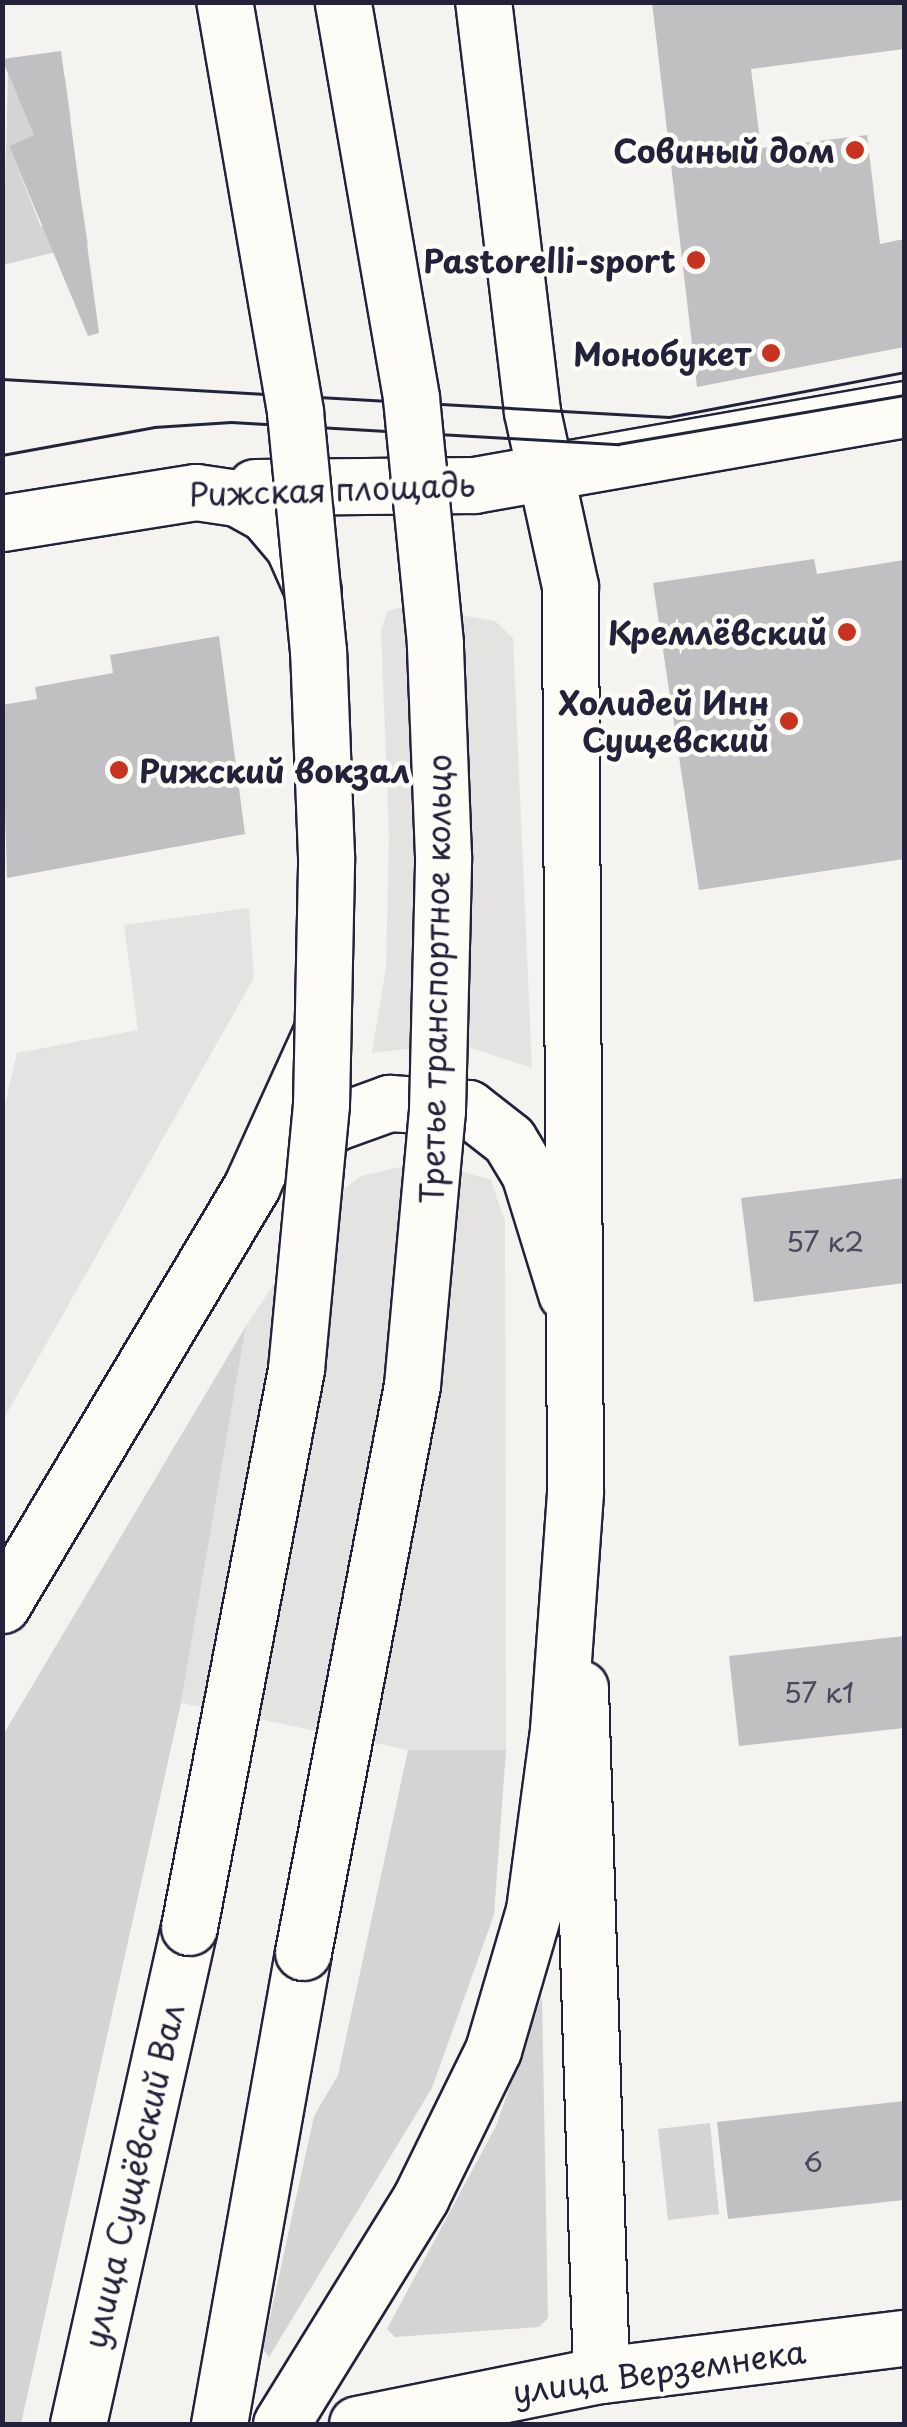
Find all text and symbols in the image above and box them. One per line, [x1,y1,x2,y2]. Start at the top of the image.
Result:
place label: Совиный дом [612,131,835,169]
marker: Совиный дом [844,139,866,161]
place label: Pastorelli-sport [423,241,676,279]
marker: Pastorelli-sport [685,249,707,271]
place label: Монобукет [573,334,751,372]
marker: Монобукет [760,342,782,364]
street label: Рижская площадь [188,465,476,513]
place label: Кремлёвский [607,613,827,651]
marker: Кремлёвский [836,621,858,643]
place label: Холидей Инн Сущевский [557,684,769,759]
marker: Холидей Инн Сущевский [778,710,800,732]
place label: Рижский вокзал [139,751,411,789]
street label: Третье транспортное кольцо [412,753,458,1205]
marker: Рижский вокзал [108,759,130,781]
house number: 57 к2 [785,1224,865,1258]
house number: 57 к1 [783,1675,855,1709]
street label: улица Сущёвский Вал [74,1998,192,2354]
house number: 6 [803,2144,823,2178]
street label: улица Верземнека [509,2331,809,2411]

